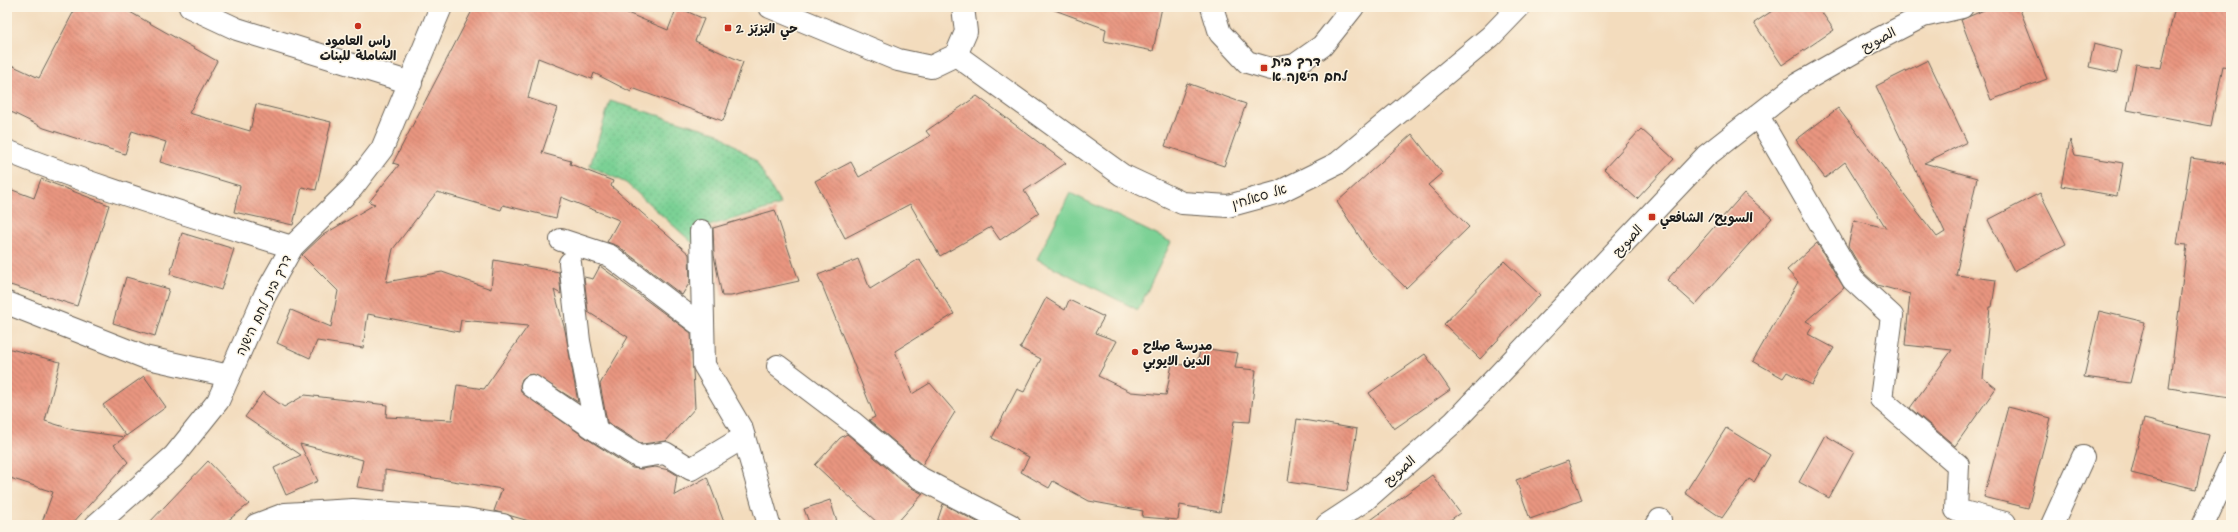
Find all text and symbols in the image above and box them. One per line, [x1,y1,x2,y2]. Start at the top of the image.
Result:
place label: حي البَزبَز 2 [735,20,798,41]
marker: راس العامود الشاملة للبنات [353,21,363,31]
marker: حي البَزبَز 2 [723,23,733,33]
street label: الصويح [1858,23,1899,57]
place label: راس العامود الشاملة للبنات [320,32,396,65]
place label: דרך בית לחם הישנה א [1271,53,1349,86]
marker: דרך בית לחם הישנה א [1259,63,1269,73]
street label: אל סאלחין [1230,180,1289,214]
place label: السويح/ الشافعي [1660,209,1753,230]
marker: السويح/ الشافعي [1647,212,1657,222]
street label: الصويح [1609,221,1647,260]
street label: דרך בית לחם הישנה [232,252,296,359]
place label: مدرسة صلاح الدين الايوبي [1143,337,1213,373]
marker: مدرسة صلاح الدين الايوبي [1130,347,1140,357]
street label: الصويح [1380,452,1420,490]

